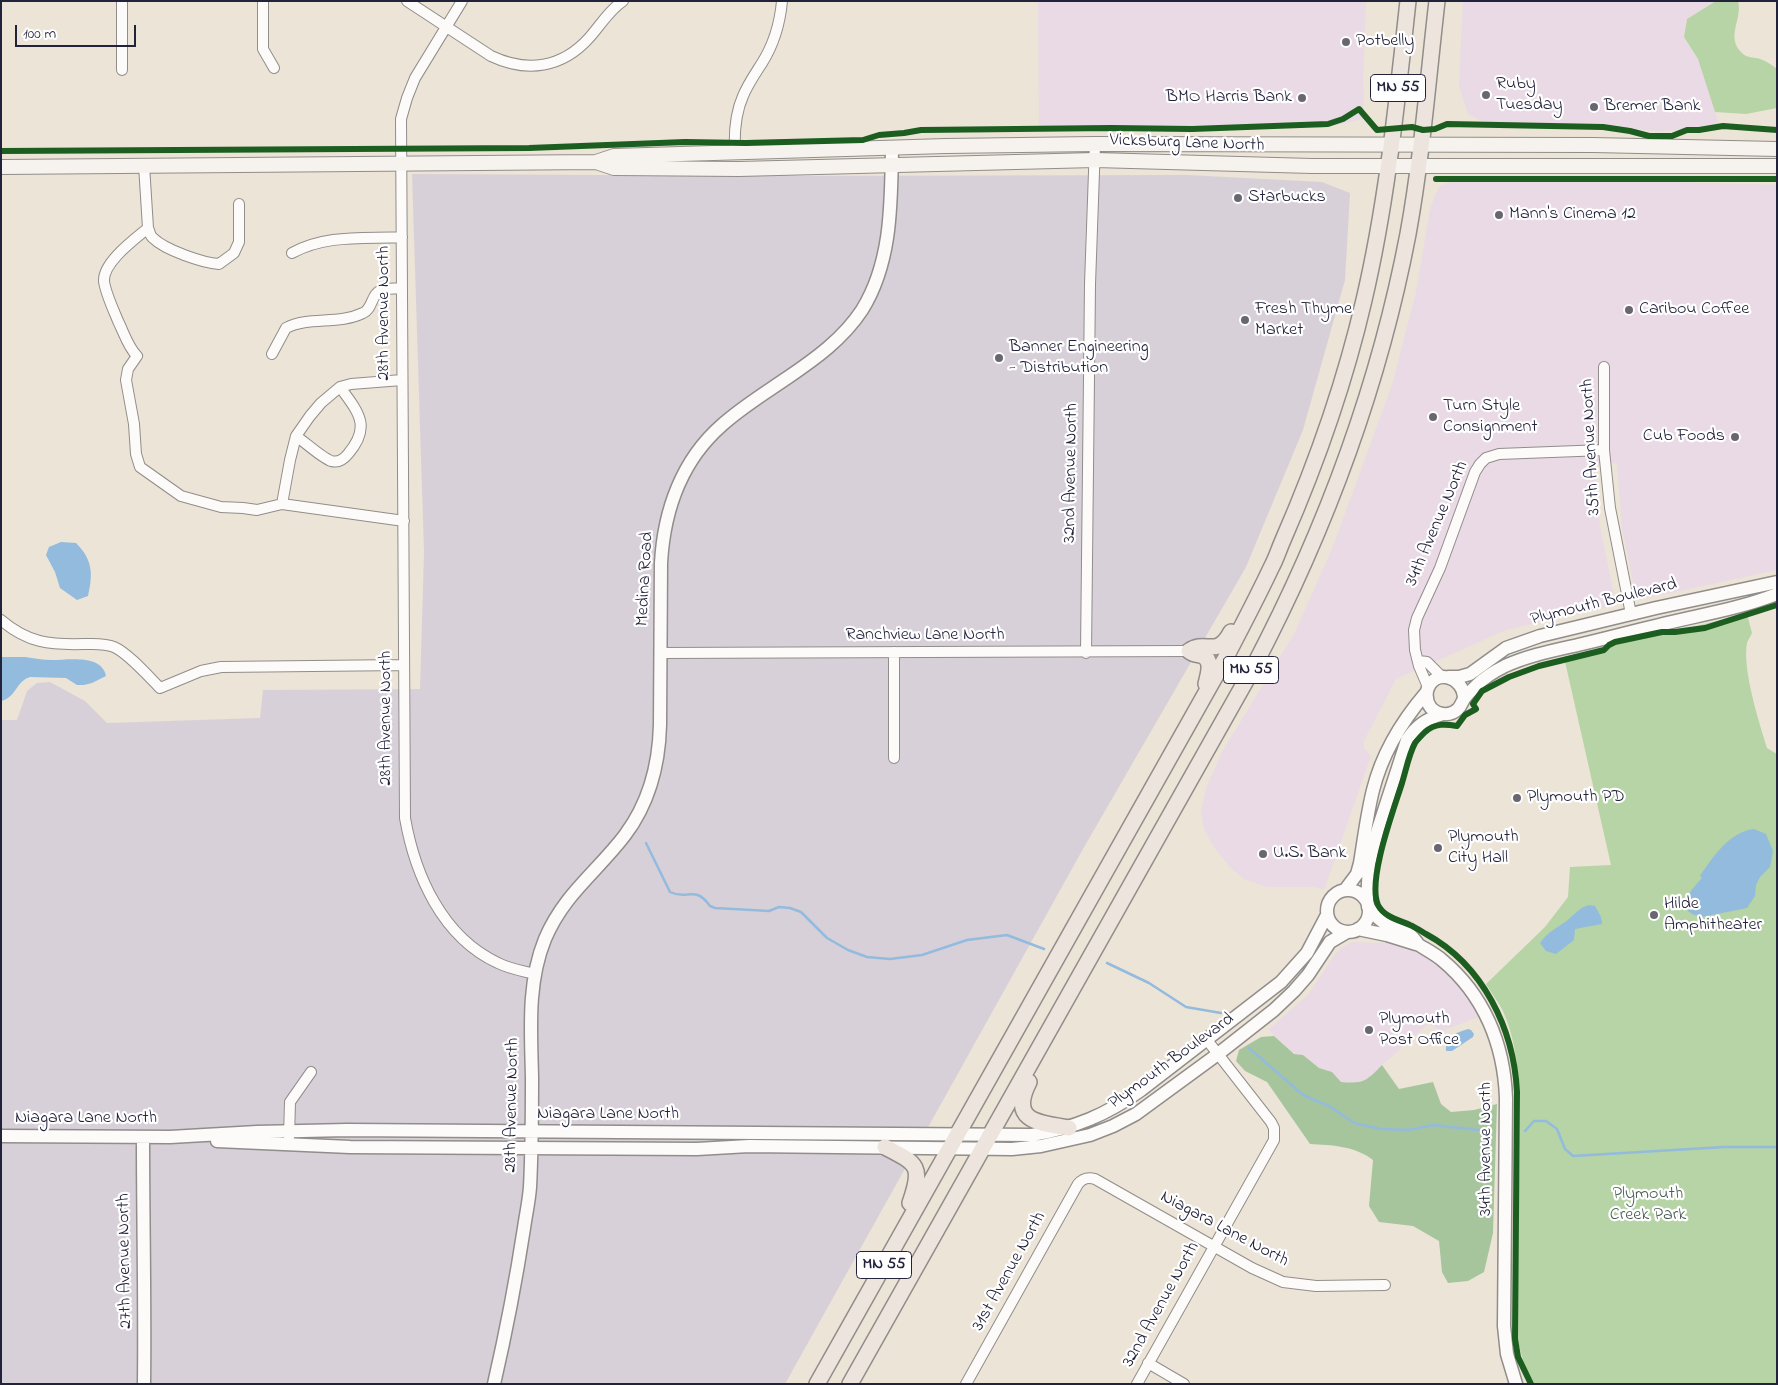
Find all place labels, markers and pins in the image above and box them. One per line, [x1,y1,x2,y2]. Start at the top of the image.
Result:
place label: Potbelly [1356,31,1414,53]
marker: Potbelly [1340,36,1352,48]
place label: Ruby Tuesday [1496,74,1563,116]
place label: BMO Harris Bank [1166,87,1292,109]
marker: Ruby Tuesday [1480,89,1492,101]
marker: BMO Harris Bank [1296,92,1308,104]
place label: Bremer Bank [1604,96,1700,118]
marker: Bremer Bank [1588,101,1600,113]
place label: Starbucks [1248,187,1326,209]
marker: Starbucks [1232,192,1244,204]
place label: Mann's Cinema 12 [1509,204,1636,226]
marker: Mann's Cinema 12 [1493,209,1505,221]
place label: Fresh Thyme Market [1255,299,1352,342]
place label: Caribou Coffee [1639,299,1749,321]
marker: Caribou Coffee [1623,304,1635,316]
marker: Fresh Thyme Market [1239,314,1251,326]
place label: Banner Engineering - Distribution [1009,337,1149,379]
marker: Banner Engineering - Distribution [993,352,1005,364]
place label: Turn Style Consignment [1443,396,1537,438]
marker: Turn Style Consignment [1427,411,1439,423]
place label: Cub Foods [1643,426,1725,448]
marker: Cub Foods [1729,431,1741,443]
place label: Plymouth PD [1527,787,1625,809]
marker: Plymouth PD [1511,792,1523,804]
place label: Plymouth City Hall [1448,827,1519,870]
marker: Plymouth City Hall [1432,842,1444,854]
place label: U.S. Bank [1273,843,1346,865]
marker: U.S. Bank [1257,848,1269,860]
place label: Hilde Amphitheater [1664,894,1762,936]
marker: Hilde Amphitheater [1648,909,1660,921]
place label: Plymouth Post Office [1379,1009,1459,1052]
marker: Plymouth Post Office [1363,1024,1375,1036]

